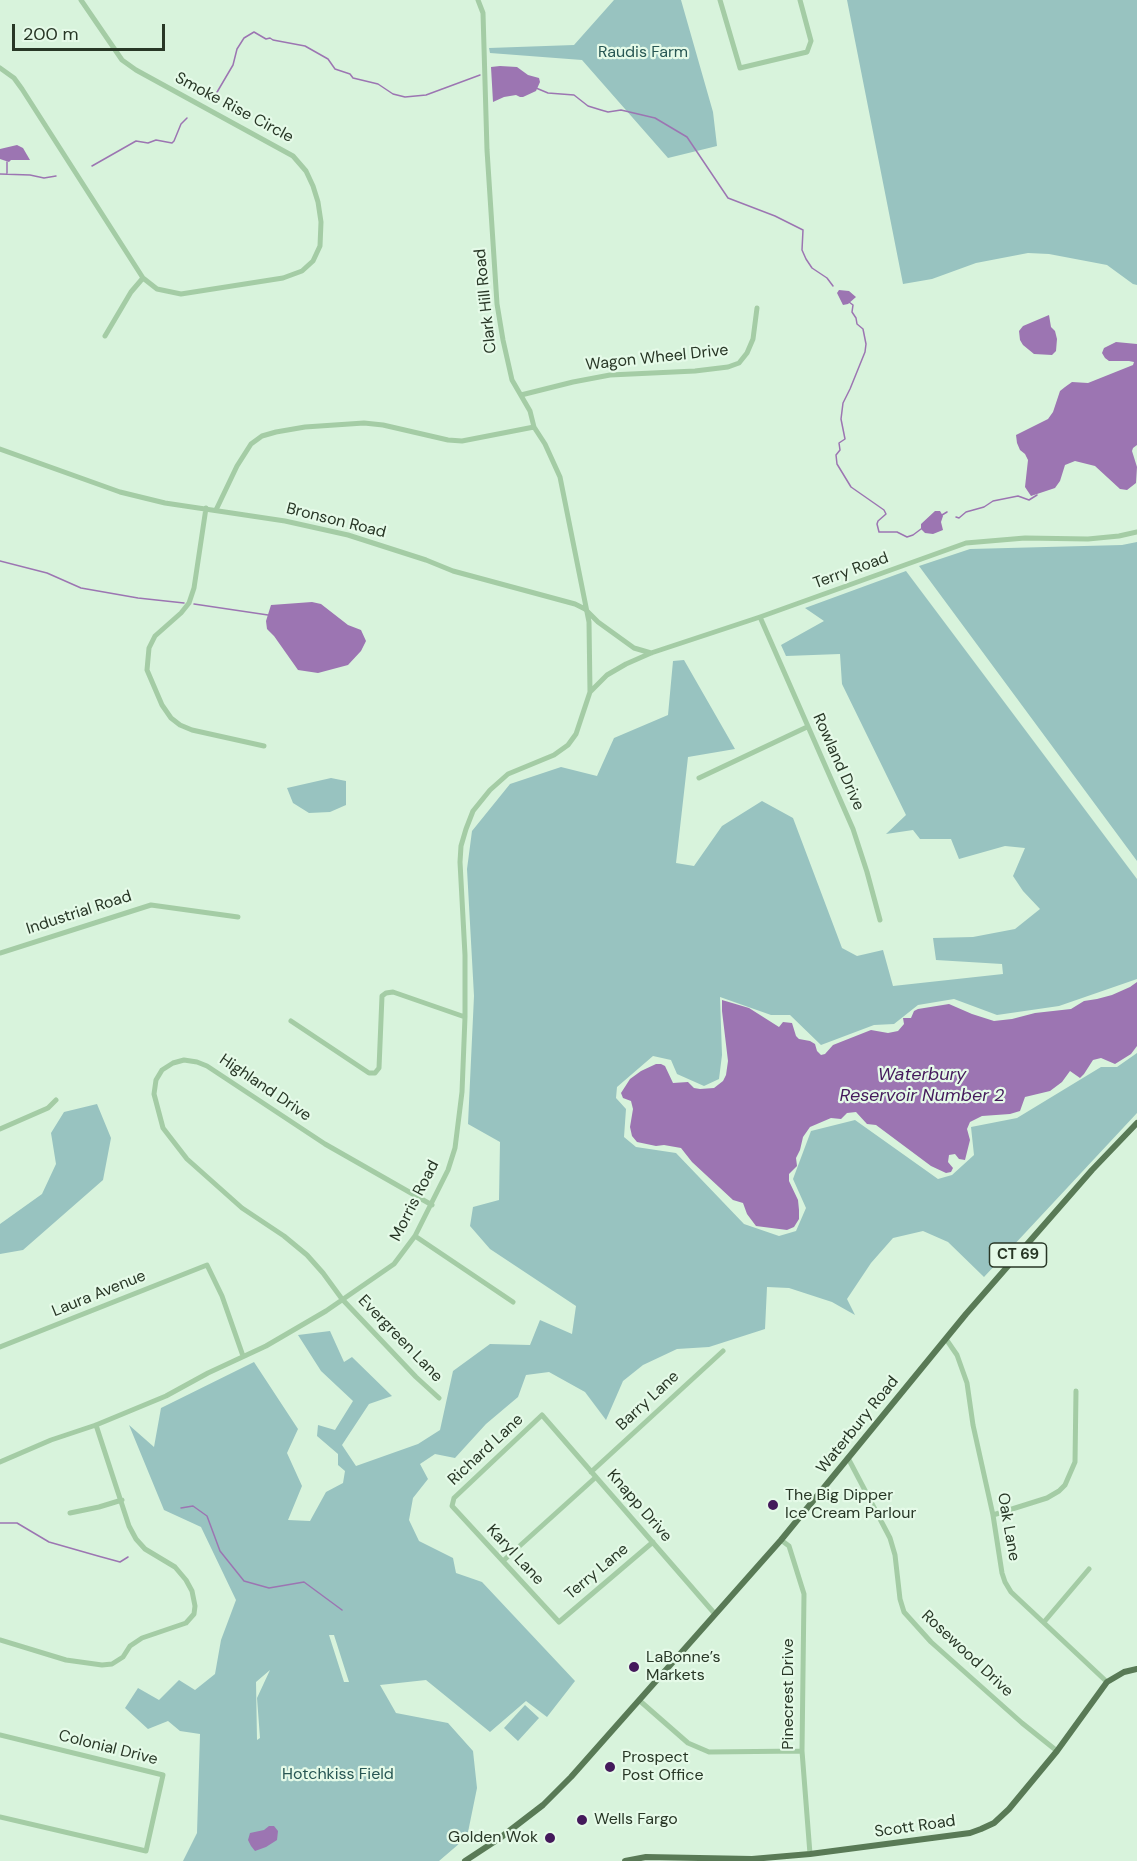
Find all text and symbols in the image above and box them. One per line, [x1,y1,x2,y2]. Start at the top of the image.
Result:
scale bar [15,12,168,50]
text: 200 m [23,22,79,46]
park label: Raudis Farm [598,43,688,63]
street label: Smoke Rise Circle [172,69,296,147]
street label: Clark Hill Road [471,248,501,354]
street label: Wagon Wheel Drive [585,341,729,375]
street label: Bronson Road [284,499,388,543]
street label: Terry Road [811,548,891,594]
street label: Rowland Drive [808,711,868,813]
street label: Industrial Road [24,887,134,939]
street label: Highland Drive [215,1050,315,1126]
water label: Waterbury Reservoir Number 2 [839,1064,1005,1106]
street label: Morris Road [386,1157,444,1245]
road number: CT 69 [990,1243,1046,1267]
street label: Laura Avenue [49,1266,149,1322]
street label: Evergreen Lane [354,1292,446,1386]
street label: Barry Lane [613,1367,683,1435]
street label: Waterbury Road [813,1372,903,1478]
street label: Richard Lane [444,1410,528,1490]
street label: Knapp Drive [602,1466,676,1546]
place label: The Big Dipper Ice Cream Parlour [785,1486,916,1524]
street label: Oak Lane [993,1491,1023,1563]
marker: The Big Dipper Ice Cream Parlour [766,1498,780,1512]
street label: Karyl Lane [482,1521,548,1589]
street label: Terry Lane [561,1540,633,1604]
street label: Rosewood Drive [917,1607,1017,1701]
street label: Pinecrest Drive [779,1638,799,1750]
place label: LaBonne’s Markets [646,1648,720,1686]
marker: LaBonne’s Markets [627,1660,641,1674]
street label: Colonial Drive [56,1726,160,1770]
place label: Prospect Post Office [622,1748,704,1786]
marker: Prospect Post Office [603,1760,617,1774]
park label: Hotchkiss Field [282,1765,394,1785]
place label: Wells Fargo [594,1810,678,1830]
street label: Scott Road [873,1812,957,1842]
marker: Wells Fargo [575,1813,589,1827]
place label: Golden Wok [448,1828,538,1848]
marker: Golden Wok [543,1831,557,1845]

